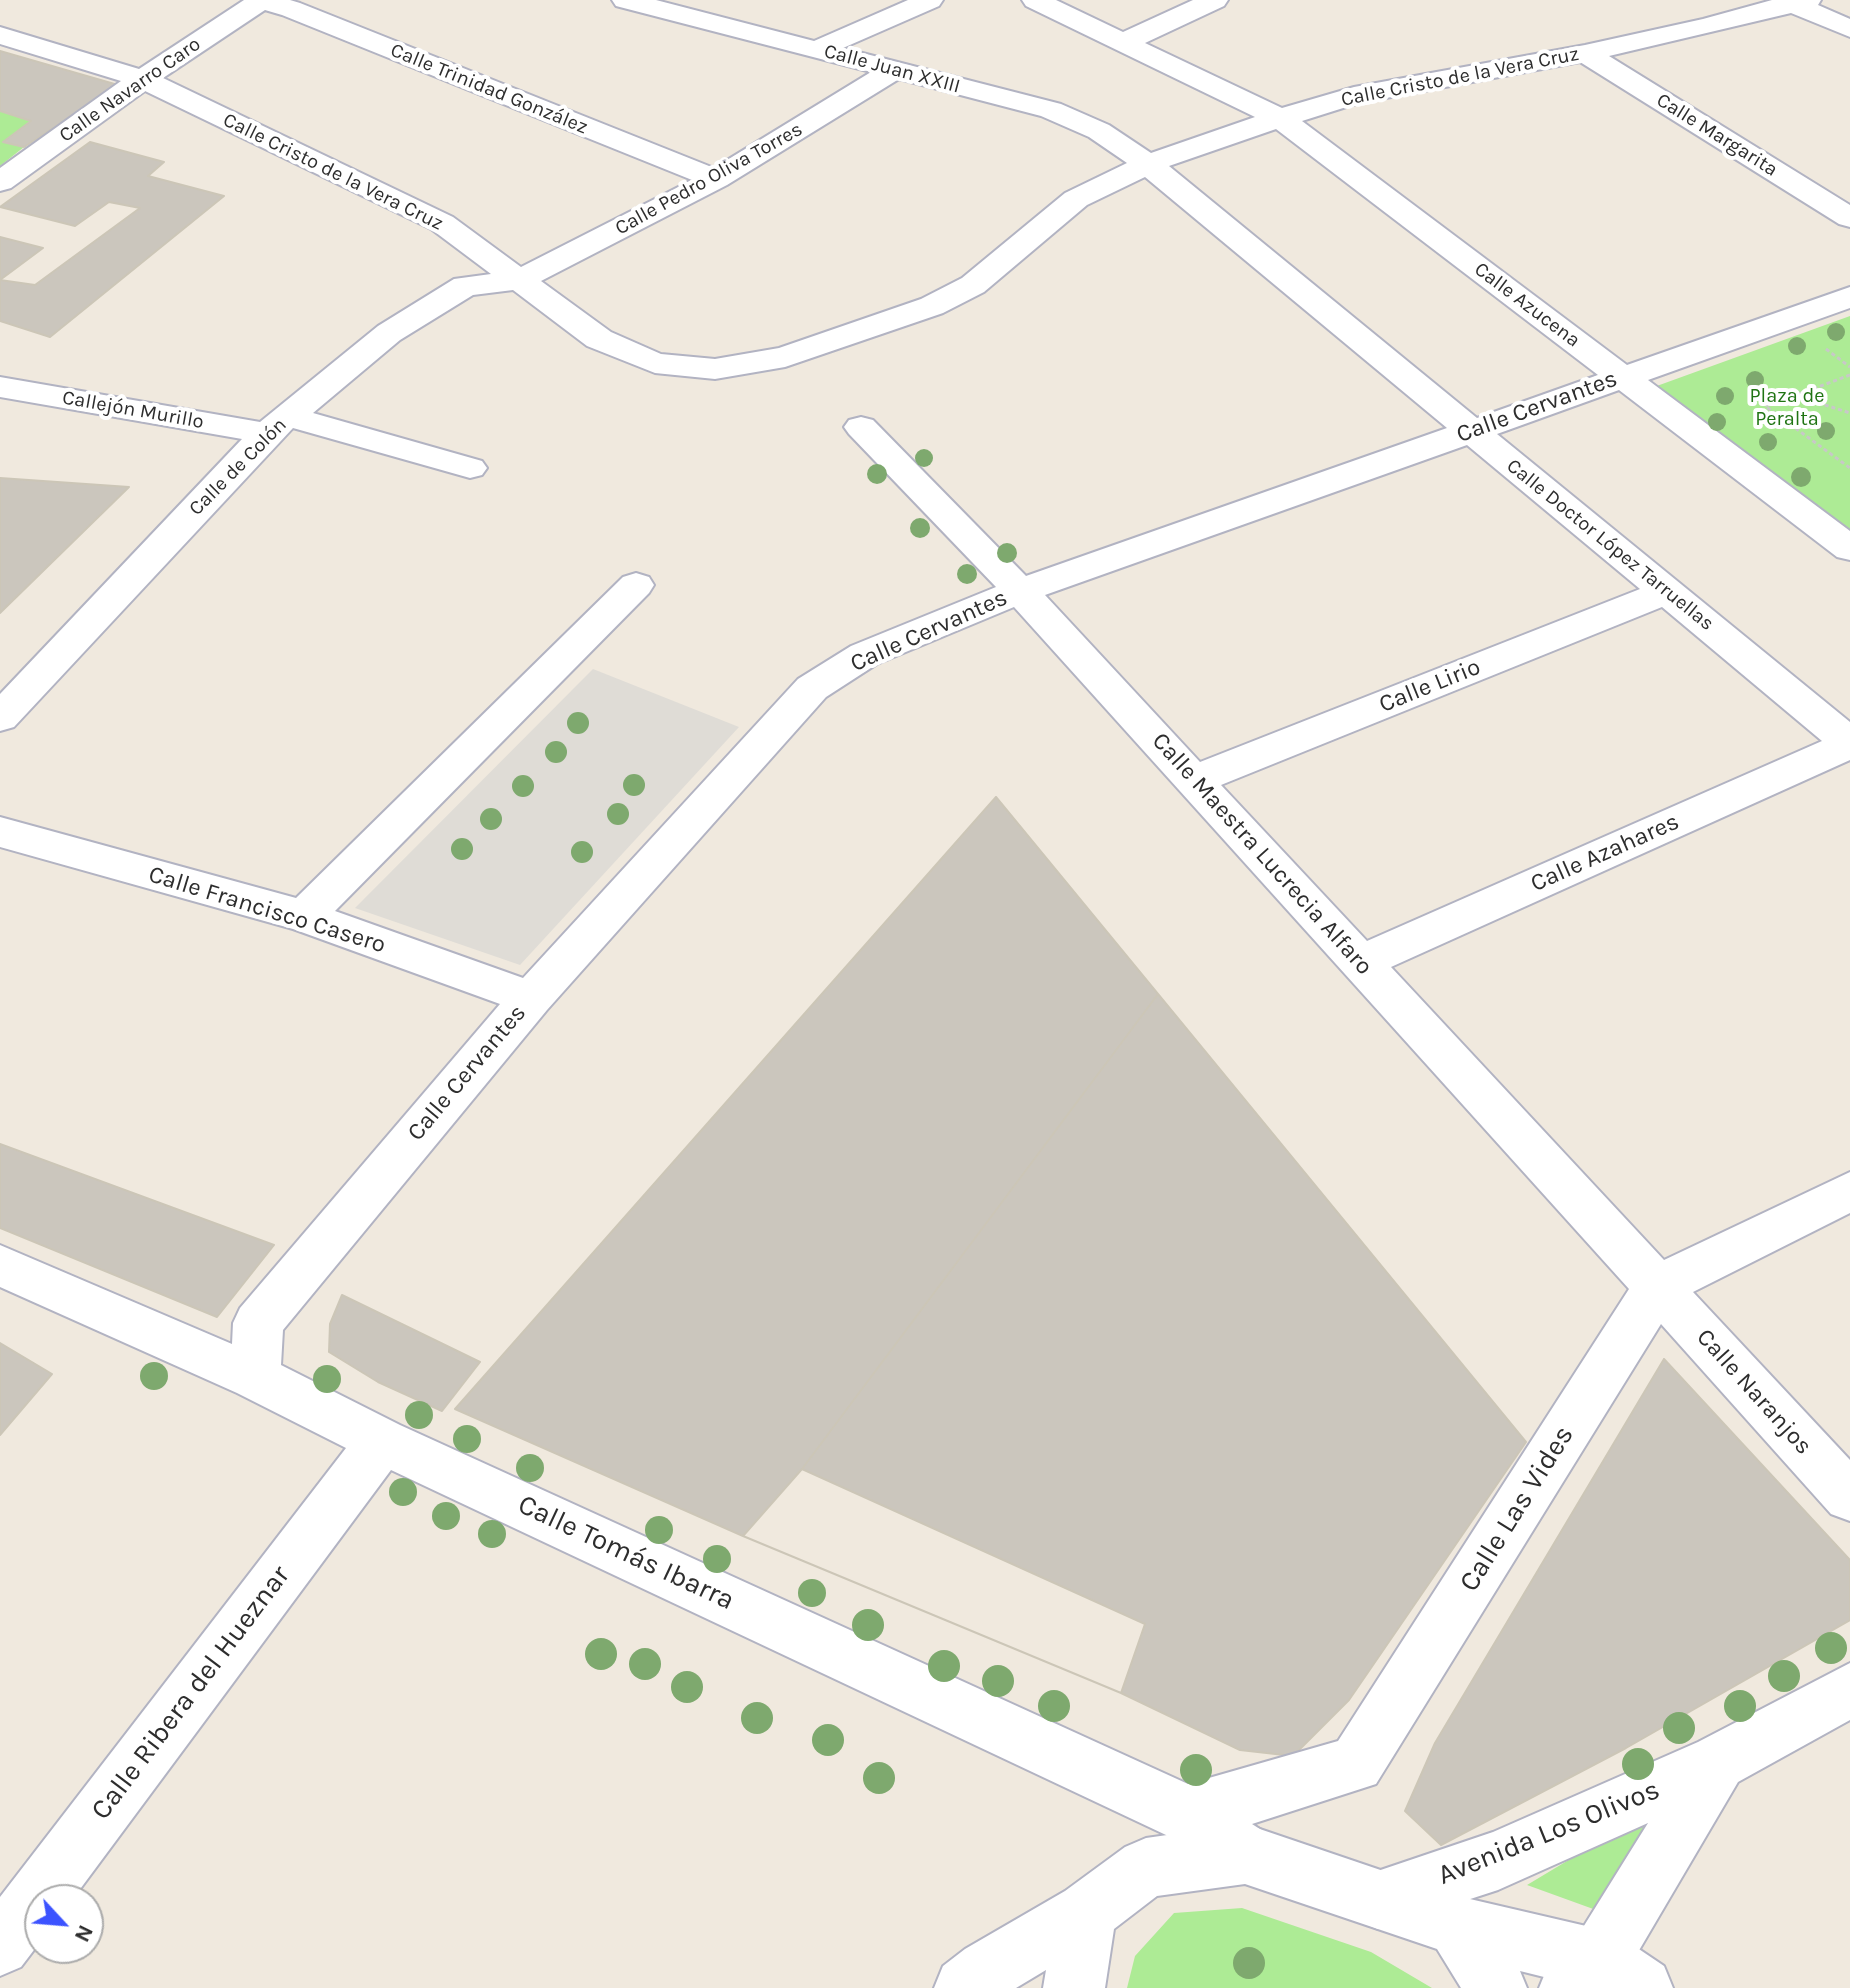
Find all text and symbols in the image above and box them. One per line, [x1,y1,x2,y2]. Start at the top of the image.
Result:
street label: Calle Navarro Caro [55,32,205,148]
street label: Calle Trinidad González [387,38,591,140]
street label: Calle Juan XXIII [821,39,963,99]
street label: Calle Cristo de la Vera Cruz [1339,42,1581,112]
street label: Calle Margarita [1652,88,1782,182]
street label: Calle Cristo de la Vera Cruz [219,108,447,236]
street label: Calle Pedro Oliva Torres [611,117,807,241]
street label: Calle Azucena [1469,257,1585,353]
street label: Calle Cervantes [1453,365,1621,449]
park label: Plaza de Peralta [1749,384,1825,431]
street label: Callejón Murillo [60,386,206,434]
street label: Calle de Colón [184,413,292,521]
street label: Calle Doctor López Tarruellas [1502,454,1718,636]
street label: Calle Cervantes [846,584,1012,678]
street label: Calle Lirio [1375,653,1485,719]
street label: Calle Maestra Lucrecia Alfaro [1146,727,1378,981]
street label: Calle Azahares [1526,807,1684,899]
street label: Calle Francisco Casero [145,860,389,960]
street label: Calle Cervantes [402,999,532,1147]
street label: Calle Naranjos [1690,1323,1818,1461]
street label: Calle Las Vides [1453,1420,1581,1598]
street label: Calle Tomás Ibarra [512,1488,740,1618]
street label: Calle Ribera del Hueznar [85,1559,297,1827]
street label: Avenida Los Olivos [1433,1773,1665,1893]
north arrow [24,1884,104,1964]
text: N [69,1921,99,1946]

